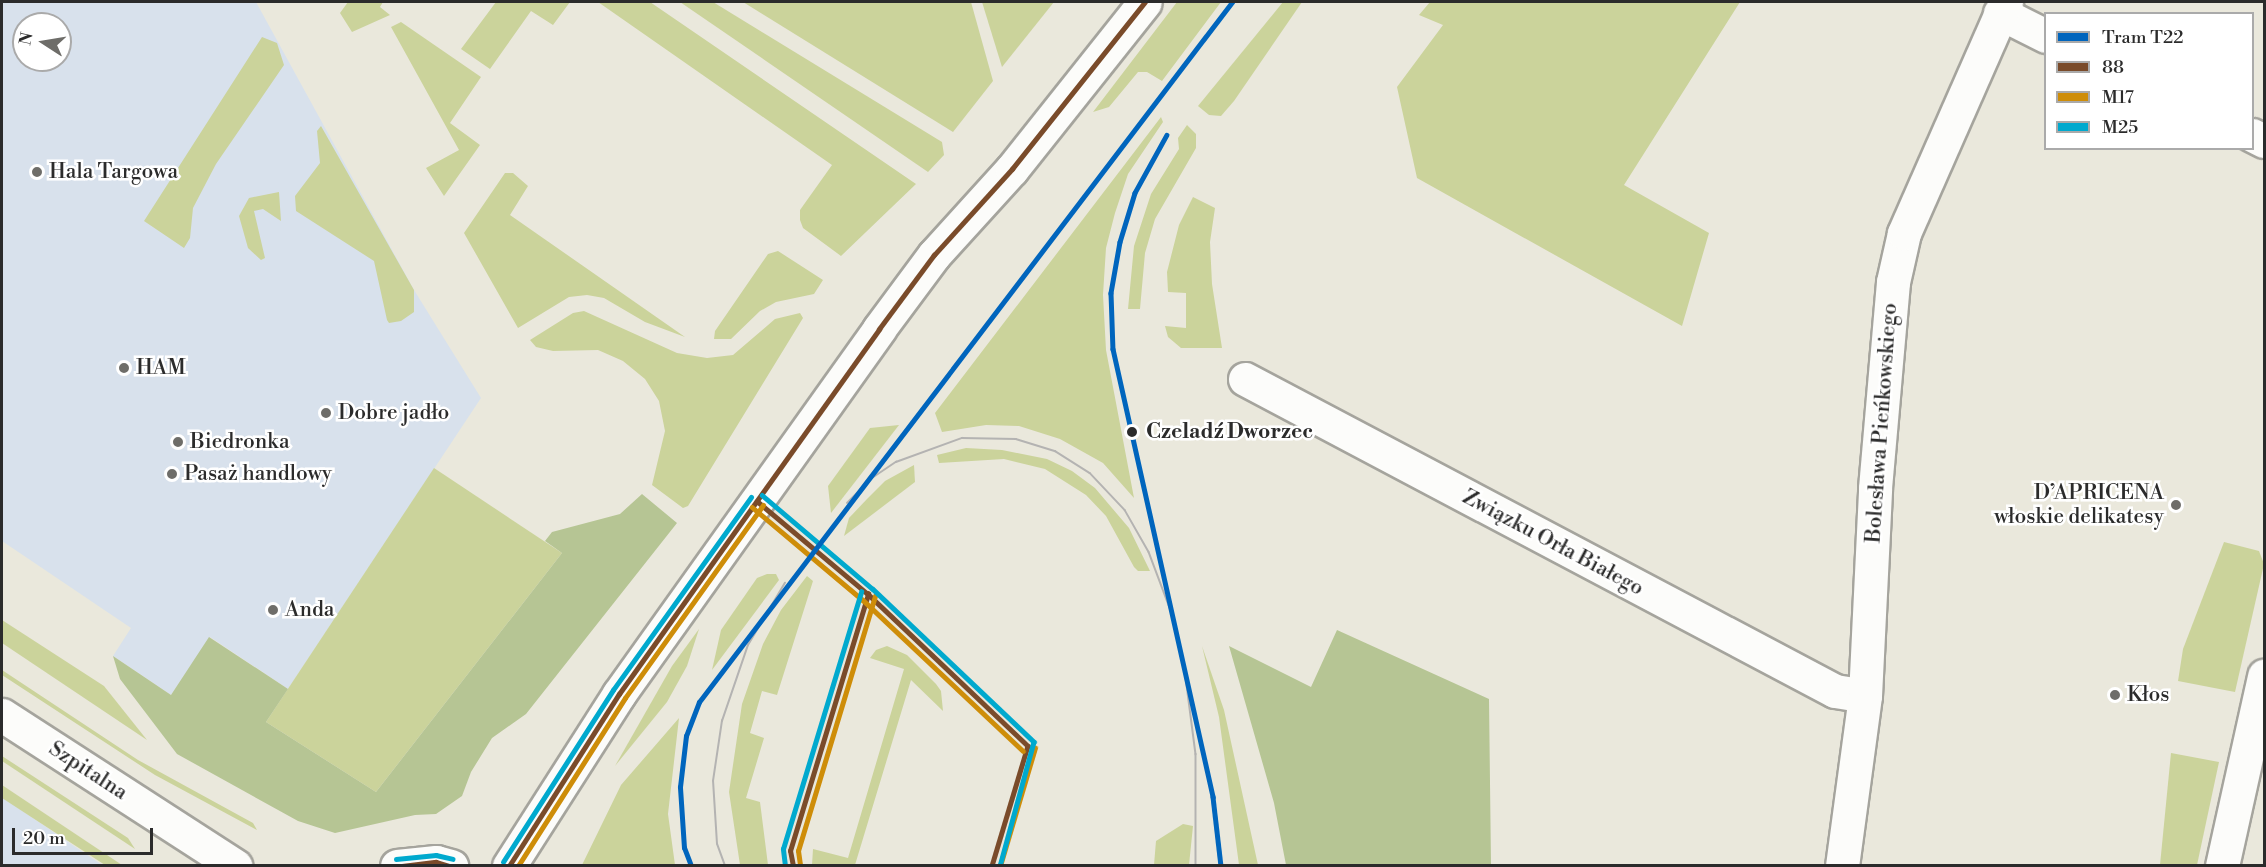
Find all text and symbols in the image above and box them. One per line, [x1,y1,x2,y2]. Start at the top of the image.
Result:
north arrow [12,12,72,72]
legend [2044,12,2254,150]
text: Tram T22 [2102,26,2183,49]
text: N [15,30,37,47]
text: 88 [2102,56,2124,79]
text: M17 [2102,86,2134,109]
text: M25 [2102,116,2138,139]
place label: Hala Targowa [49,159,178,185]
marker: Hala Targowa [30,165,44,179]
street label: Bolesława Pieńkowskiego [1861,302,1903,544]
place label: HAM [136,355,186,381]
marker: HAM [117,361,131,375]
place label: Dobre jadło [338,400,449,426]
marker: Dobre jadło [319,406,333,420]
place label: Czeladź Dworzec [1146,419,1313,445]
marker: Czeladź Dworzec [1123,423,1141,441]
place label: Biedronka [190,429,290,455]
marker: Biedronka [171,435,185,449]
place label: Pasaż handlowy [184,461,332,487]
marker: Pasaż handlowy [165,467,179,481]
place label: D’APRICENA włoskie delikatesy [1994,480,2164,530]
street label: Związku Orła Białego [1458,485,1648,601]
marker: D’APRICENA włoskie delikatesy [2169,498,2183,512]
place label: Anda [285,597,334,623]
marker: Anda [266,603,280,617]
place label: Kłos [2127,682,2170,708]
marker: Kłos [2108,688,2122,702]
street label: Szpitalna [44,736,132,806]
scale bar [15,816,156,854]
text: 20 m [23,827,65,850]

